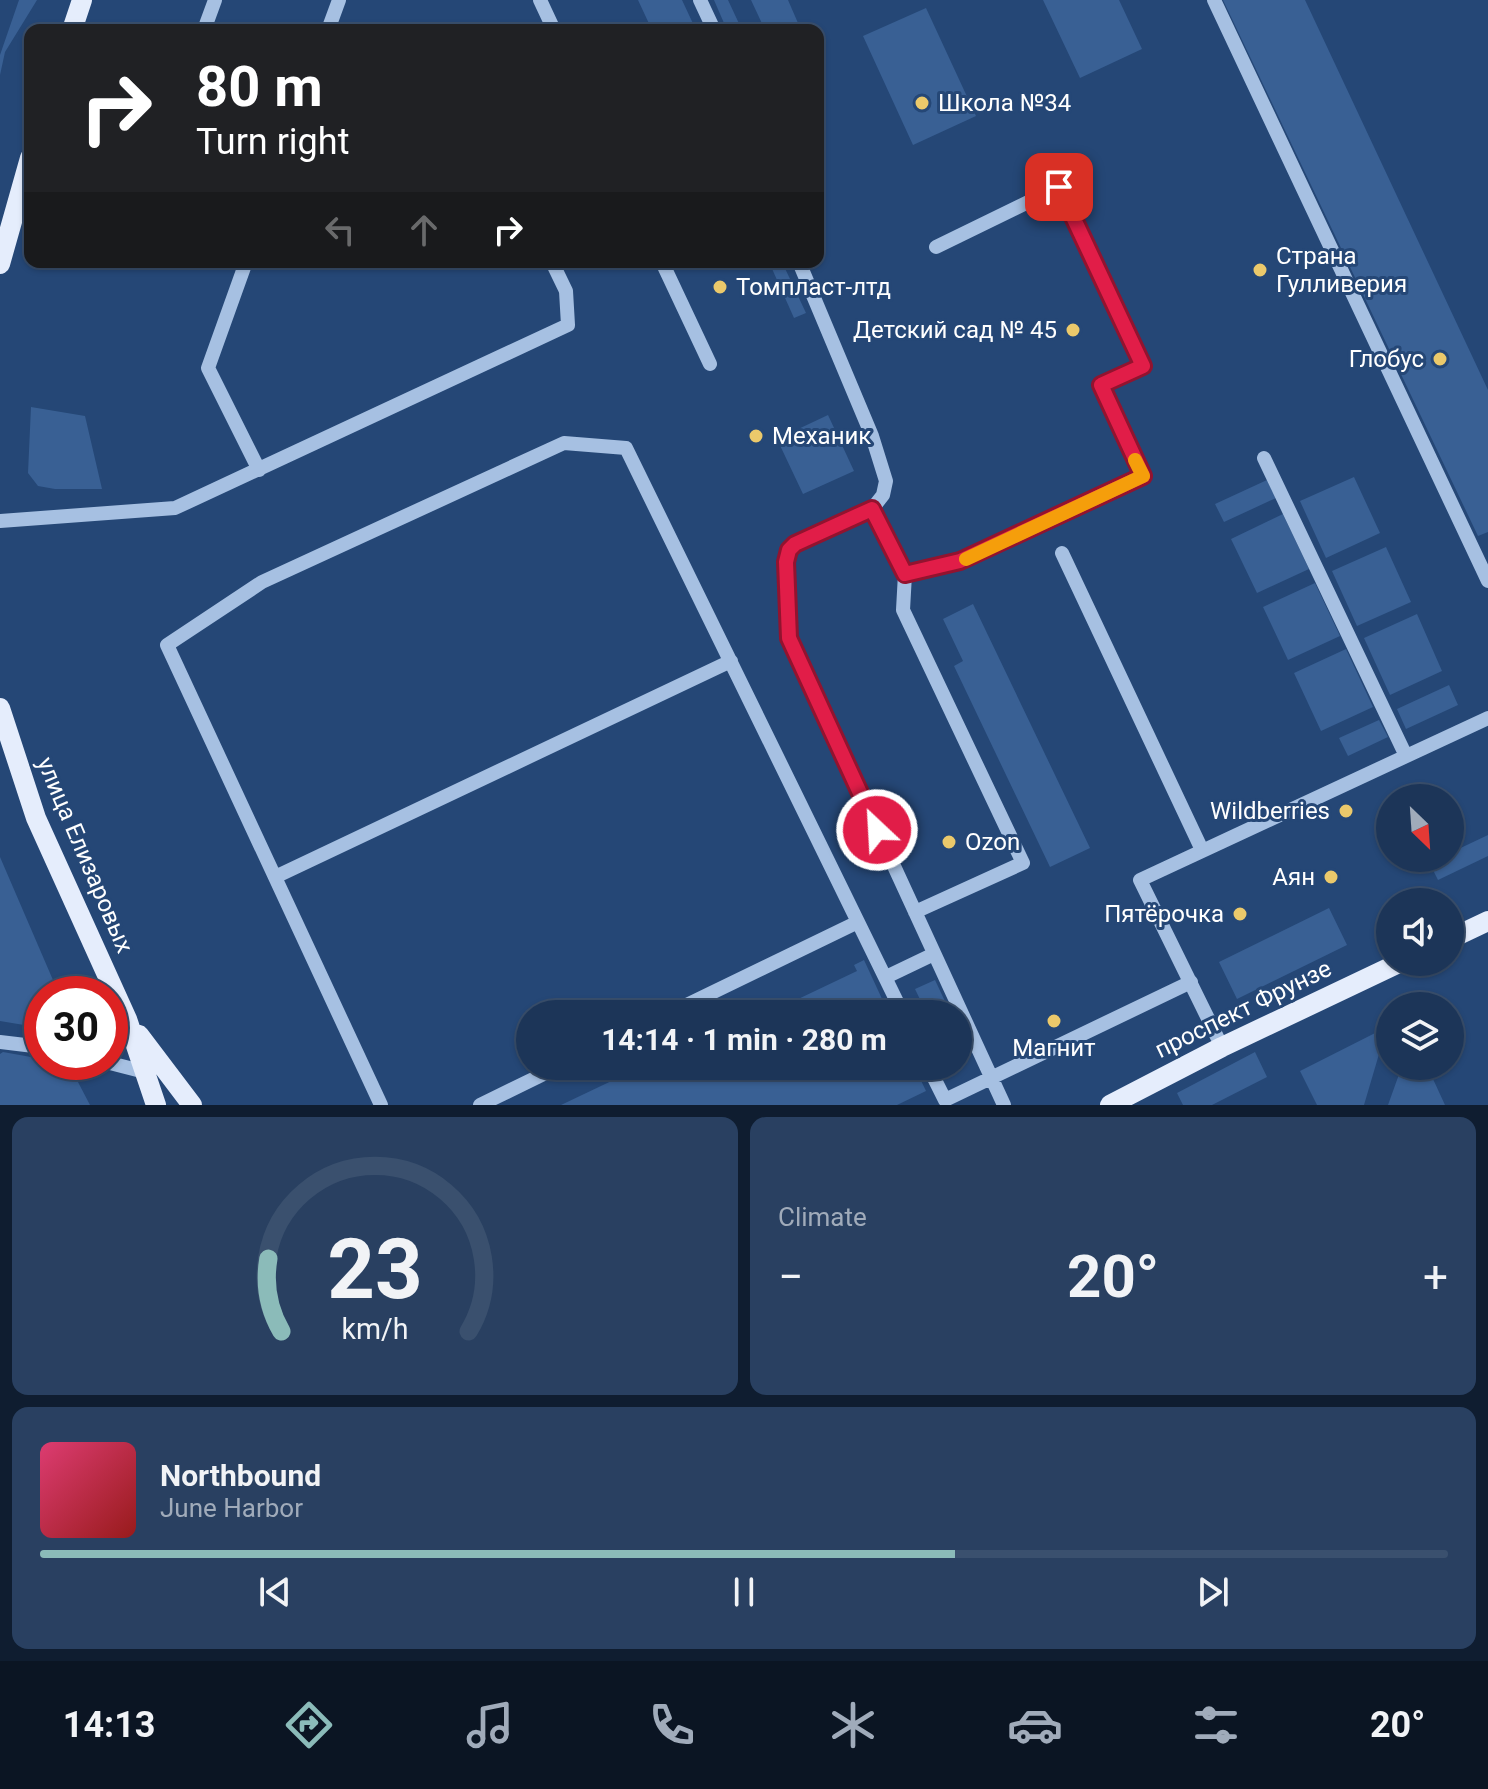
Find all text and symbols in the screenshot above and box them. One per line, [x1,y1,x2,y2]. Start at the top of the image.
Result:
text: 80 m [196,54,323,120]
icon: right [64,56,168,160]
place label: Школа №34 [938,89,1071,117]
marker: Школа №34 [913,94,931,112]
text: Turn right [196,121,349,163]
pin [1025,153,1093,221]
icon: arrive [1037,165,1081,209]
icon: left [318,208,362,252]
icon: ahead [402,208,446,252]
icon: right [486,208,530,252]
place label: Страна Гулливерия [1276,242,1407,298]
marker: Страна Гулливерия [1251,261,1269,279]
place label: Томпласт-лтд [736,273,891,301]
marker: Томпласт-лтд [711,278,729,296]
place label: Детский сад № 45 [853,316,1057,344]
marker: Детский сад № 45 [1064,321,1082,339]
place label: Глобус [1349,345,1424,373]
marker: Глобус [1431,350,1449,368]
place label: Механик [772,422,871,450]
marker: Механик [747,427,765,445]
street label: улица Елизаровых [31,753,139,957]
north arrow [1376,784,1464,872]
map controls [1376,784,1464,1080]
position arrow [835,788,919,872]
place label: Wildberries [1210,797,1330,825]
marker: Wildberries [1337,802,1355,820]
place label: Ozon [965,828,1020,856]
marker: Ozon [940,833,958,851]
place label: Аян [1272,863,1315,891]
marker: Аян [1322,868,1340,886]
button: sound [1376,888,1464,976]
place label: Пятёрочка [1104,900,1224,928]
marker: Пятёрочка [1231,905,1249,923]
street label: проспект Фрунзе [1150,954,1336,1064]
speed limit sign: 30 [24,976,128,1080]
button: layers [1376,992,1464,1080]
marker: Магнит [1045,1012,1063,1030]
text: 14:14 · 1 min · 280 m [601,1022,887,1057]
place label: Магнит [1012,1034,1096,1062]
text: Climate [778,1202,867,1232]
text: 23 [327,1221,423,1318]
text: 20° [1067,1241,1159,1312]
text: − [778,1251,803,1303]
text: + [1423,1251,1448,1303]
text: km/h [341,1312,409,1346]
text: Northbound [160,1458,321,1493]
text: June Harbor [160,1493,303,1523]
icon: previous [253,1570,297,1614]
icon: pause [722,1570,766,1614]
icon: next [1191,1570,1235,1614]
icon: directions [281,1697,337,1753]
icon: music [462,1697,518,1753]
icon: phone [644,1697,700,1753]
icon: climate [825,1697,881,1753]
icon: car [1007,1697,1063,1753]
icon: filters [1188,1697,1244,1753]
text: 14:13 [63,1704,156,1746]
text: 20° [1370,1704,1425,1746]

